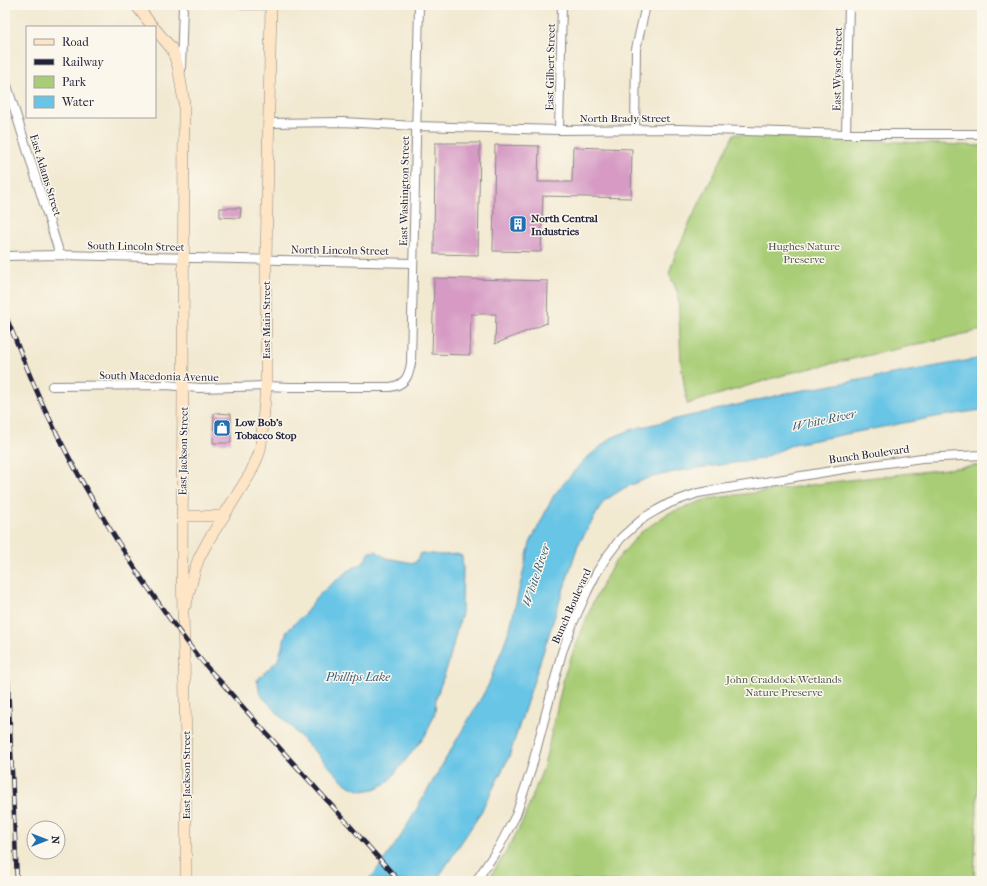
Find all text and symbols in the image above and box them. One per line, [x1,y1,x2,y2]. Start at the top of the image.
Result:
street label: East Gilbert Street [543,23,558,111]
legend [26,26,156,118]
street label: East Wysor Street [830,27,845,111]
text: Road [62,35,89,49]
text: Railway [62,55,104,69]
text: Park [62,75,87,89]
text: Water [61,95,95,109]
street label: North Brady Street [580,112,671,125]
street label: East Adams Street [27,133,64,218]
street label: East Washington Street [397,136,412,246]
place label: North Central Industries [531,212,599,238]
building icon: North Central Industries [508,214,528,234]
street label: South Lincoln Street [87,239,185,254]
park label: Hughes Nature Preserve [768,240,841,266]
street label: North Lincoln Street [291,243,389,258]
street label: East Main Street [260,281,273,359]
street label: South Macedonia Avenue [99,369,219,384]
street label: East Jackson Street [176,406,191,496]
water label: White River [791,406,859,434]
place label: Low Bob's Tobacco Stop [234,416,297,442]
shop icon: Low Bob's Tobacco Stop [212,418,232,438]
street label: Bunch Boulevard [828,442,911,467]
water label: White River [519,540,553,608]
street label: Bunch Boulevard [549,566,594,646]
water label: Phillips Lake [325,670,391,684]
park label: John Craddock Wetlands Nature Preserve [725,673,842,699]
street label: East Jackson Street [180,730,193,819]
north arrow [26,820,66,860]
text: N [49,836,62,845]

